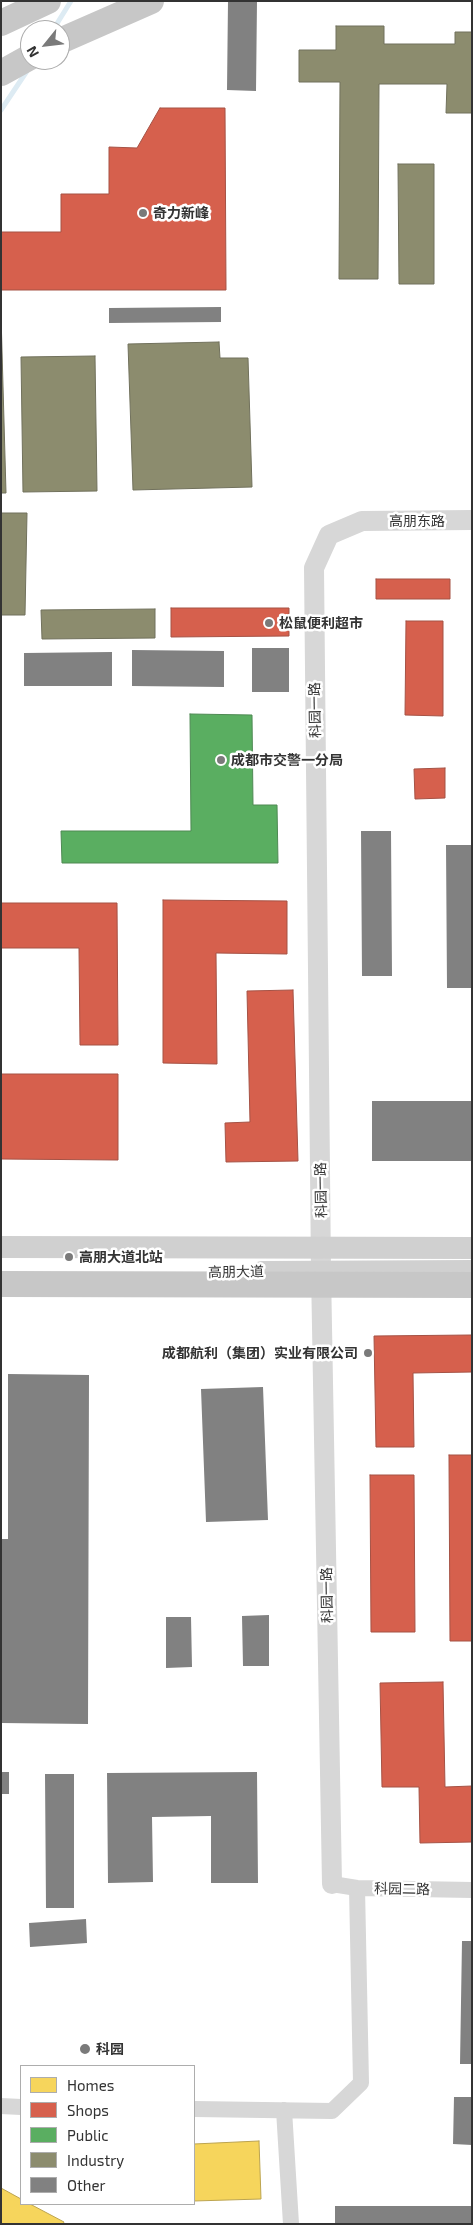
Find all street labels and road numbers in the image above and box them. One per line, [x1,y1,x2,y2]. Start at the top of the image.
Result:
street label: 高朋东路 [389,513,445,529]
street label: 科园一路 [306,682,324,738]
street label: 科园一路 [312,1162,330,1218]
street label: 高朋大道 [208,1263,264,1281]
street label: 科园一路 [318,1567,336,1623]
street label: 科园二路 [374,1880,430,1898]

